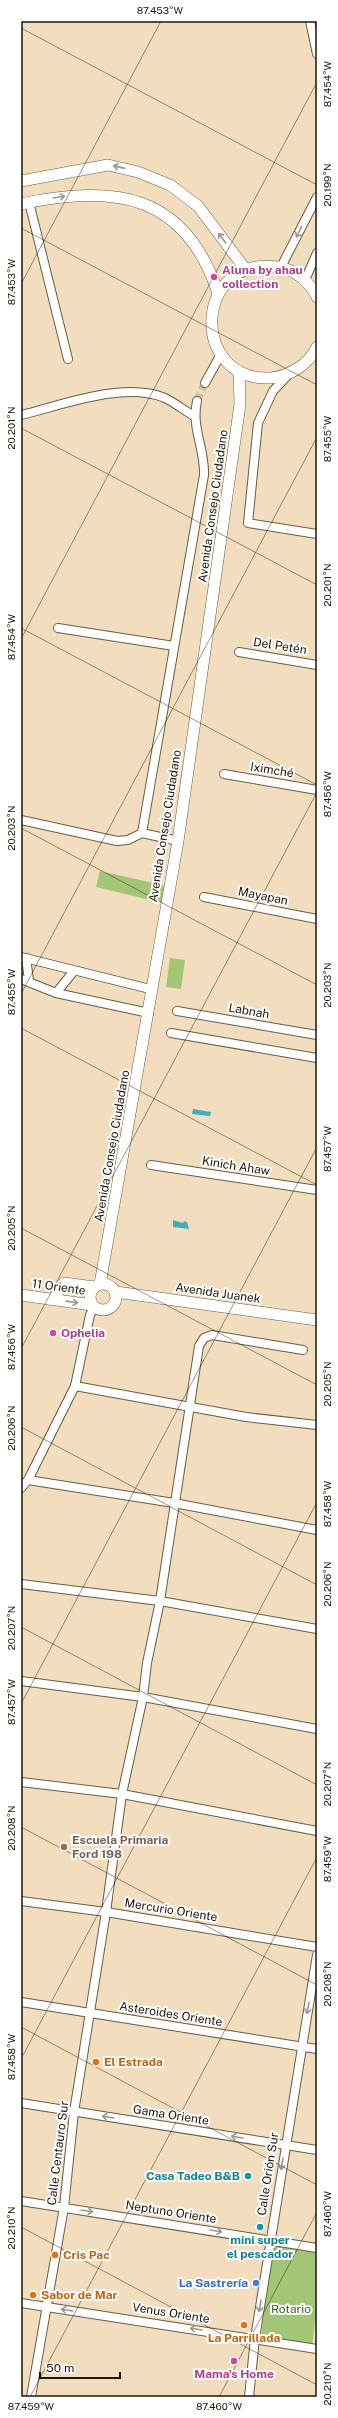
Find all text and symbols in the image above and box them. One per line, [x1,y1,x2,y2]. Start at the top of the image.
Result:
text: 87.453°W [137,4,184,16]
text: 87.454°W [321,60,333,107]
one-way arrow [113,163,126,171]
text: 20.199°N [321,164,333,207]
one-way arrow [53,193,66,201]
one-way arrow [295,226,302,238]
one-way arrow [218,233,226,244]
text: 87.453°W [5,258,17,305]
place label: Aluna by ahau collection [222,263,303,291]
marker: Aluna by ahau collection [209,272,219,282]
text: 20.201°N [5,407,17,449]
text: 87.455°W [321,415,333,462]
street label: Avenida Consejo Ciudadano [195,428,231,583]
text: 20.201°N [321,564,333,606]
text: 87.454°W [5,613,17,660]
street label: Del Petén [252,635,308,657]
street label: Avenida Consejo Ciudadano [146,749,184,903]
street label: Iximché [249,760,295,780]
text: 87.456°W [321,770,333,817]
text: 20.203°N [5,805,17,851]
street label: Mayapan [237,884,289,908]
text: 20.203°N [321,962,333,1008]
text: 87.455°W [5,968,17,1015]
street label: Labnah [228,1001,270,1021]
street label: Avenida Consejo Ciudadano [92,1069,132,1223]
text: 87.457°W [321,1126,333,1172]
street label: Kinich Ahaw [201,1154,272,1178]
text: 20.205°N [5,1205,17,1251]
street label: 11 Oriente [31,1276,87,1298]
street label: Avenida Juanek [175,1280,262,1306]
one-way arrow [65,1298,78,1306]
text: 87.456°W [5,1323,17,1370]
place label: Ophelia [61,1326,105,1340]
marker: Ophelia [48,1328,58,1338]
text: 20.205°N [321,1361,333,1407]
text: 20.206°N [5,1406,17,1450]
text: 87.458°W [321,1480,333,1527]
text: 20.206°N [321,1562,333,1606]
text: 20.207°N [5,1606,17,1650]
text: 87.457°W [5,1679,17,1725]
text: 20.207°N [321,1762,333,1806]
text: 20.208°N [5,1805,17,1851]
place label: Escuela Primaria Ford 198 [72,1833,169,1861]
text: 87.459°W [321,1835,333,1882]
marker: Escuela Primaria Ford 198 [59,1842,69,1852]
street label: Mercurio Oriente [124,1896,219,1924]
text: 20.208°N [321,1961,333,2007]
street label: Asteroides Oriente [119,1999,224,2029]
one-way arrow [303,2001,311,2014]
text: 87.458°W [5,2033,17,2080]
place label: El Estrada [104,2055,163,2069]
marker: El Estrada [91,2057,101,2067]
street label: Calle Centauro Sur [45,2100,71,2206]
street label: Gama Oriente [132,2102,210,2128]
one-way arrow [102,2113,115,2121]
street label: Calle Orión Sur [255,2131,282,2217]
one-way arrow [231,2133,244,2141]
one-way arrow [278,2157,286,2170]
place label: Casa Tadeo B&B [146,2169,240,2183]
marker: Casa Tadeo B&B [243,2171,253,2181]
text: 87.460°W [321,2191,333,2237]
street label: Neptuno Oriente [124,2198,218,2226]
text: 20.210°N [5,2207,17,2249]
one-way arrow [80,2207,93,2215]
marker: mini super el pescador [255,2222,265,2232]
one-way arrow [209,2227,222,2235]
place label: mini super el pescador [227,2233,293,2261]
place label: Cris Pac [63,2248,110,2262]
marker: Cris Pac [50,2250,60,2260]
place label: La Sastrería [179,2276,248,2290]
marker: La Sastrería [251,2278,261,2288]
place label: Sabor de Mar [41,2288,117,2302]
marker: Sabor de Mar [28,2290,38,2300]
one-way arrow [256,2299,264,2312]
street label: Venus Oriente [131,2300,211,2326]
park label: Rotario [271,2302,311,2316]
one-way arrow [61,2306,74,2314]
marker: La Parrillada [239,2320,249,2330]
one-way arrow [190,2325,203,2333]
place label: La Parrillada [208,2331,280,2345]
scale bar [40,2354,120,2380]
marker: Mama's Home [229,2356,239,2366]
text: 50 m [46,2361,74,2375]
text: 20.210°N [321,2363,333,2405]
place label: Mama's Home [194,2367,274,2381]
text: 87.459°W [8,2400,55,2412]
text: 87.460°W [196,2400,242,2412]

